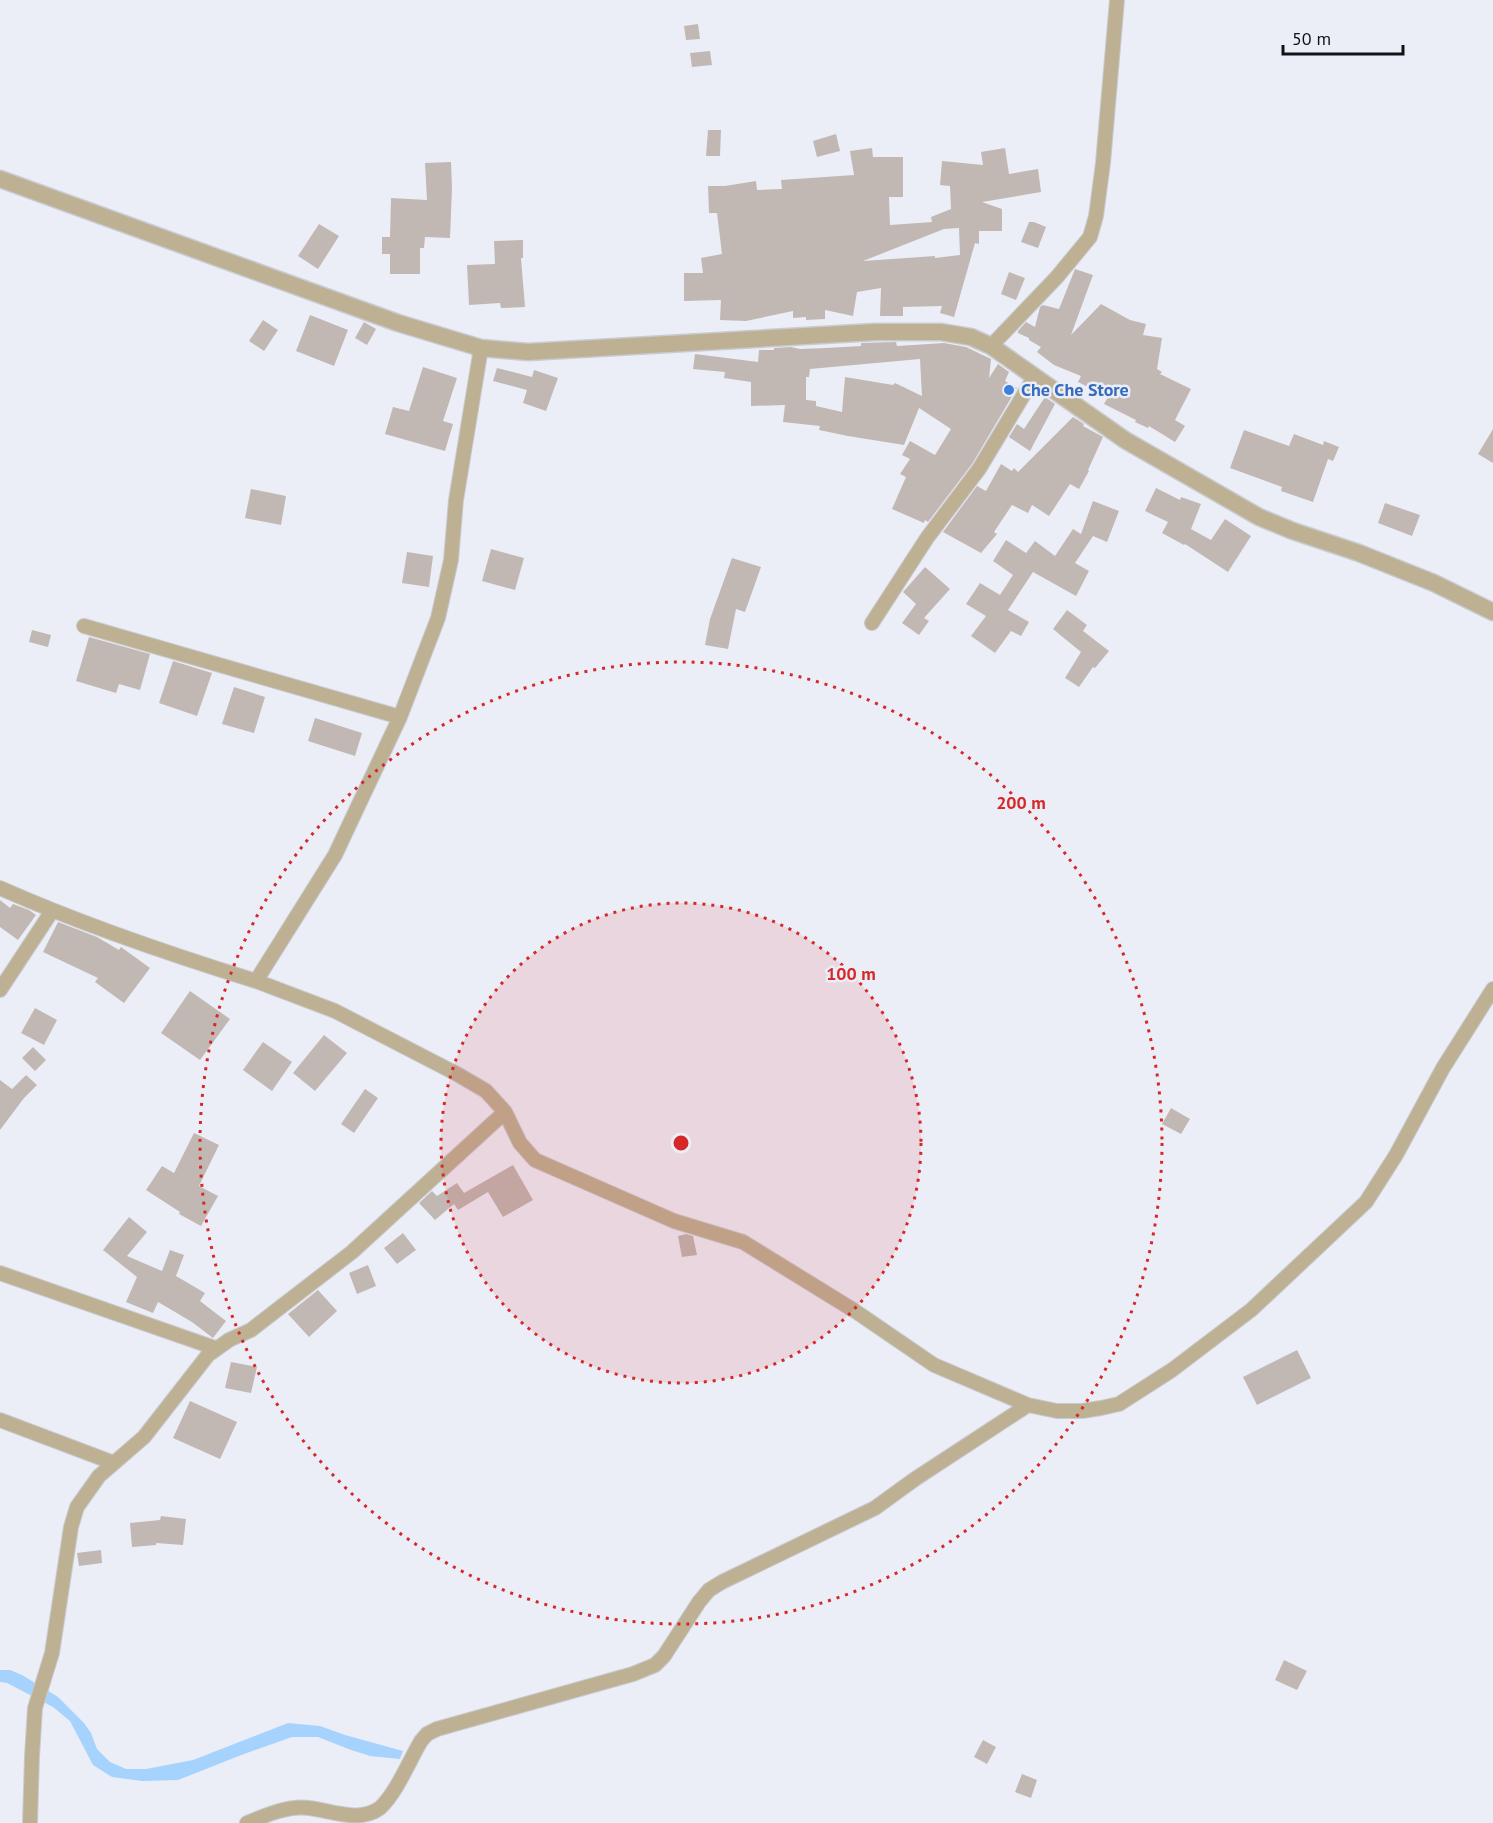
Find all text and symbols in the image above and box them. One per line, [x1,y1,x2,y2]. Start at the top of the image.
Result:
scale bar [1283,18,1403,56]
text: 50 m [1292,27,1331,50]
place label: Che Che Store [1021,378,1129,401]
marker: Che Che Store [1002,383,1016,397]
text: 200 m [996,791,1046,814]
text: 100 m [826,962,876,985]
centre of rings [671,1133,691,1153]

